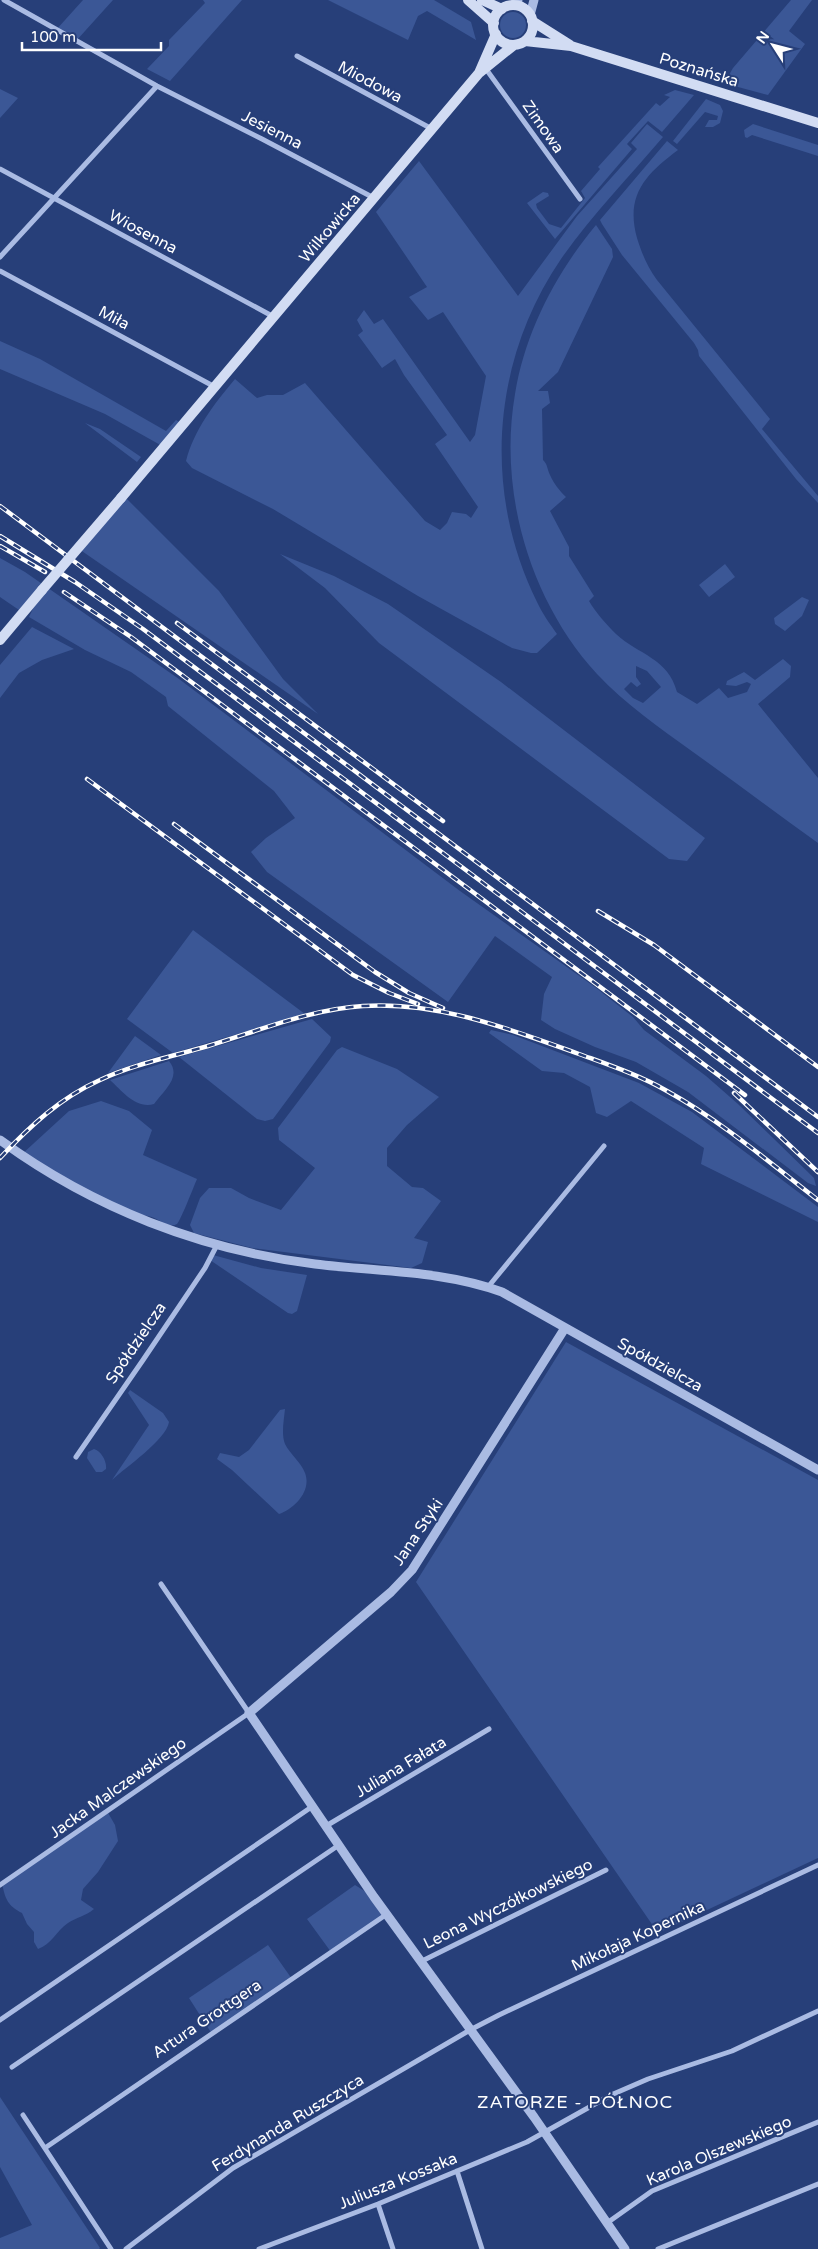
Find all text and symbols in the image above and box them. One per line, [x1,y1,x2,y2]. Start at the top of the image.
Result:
scale bar [22,20,161,52]
north arrow [748,20,798,70]
text: 100 m [30,28,76,46]
text: N [753,28,773,47]
street label: Poznańska [657,48,741,92]
street label: Miodowa [334,57,406,107]
street label: Zimowa [518,97,568,157]
street label: Jesienna [238,106,306,154]
street label: Wilkowicka [295,189,365,267]
street label: Wiosenna [105,206,181,258]
street label: Miła [95,302,133,334]
street label: Spółdzielcza [101,1298,171,1388]
street label: Spółdzielcza [614,1333,706,1397]
street label: Jana Styki [388,1495,448,1569]
street label: Juliana Fałata [352,1732,450,1802]
street label: Jacka Malczewskiego [46,1733,190,1843]
street label: Leona Wyczółkowskiego [420,1854,596,1954]
street label: Mikołaja Kopernika [568,1896,708,1976]
street label: Artura Grottgera [149,1975,265,2063]
street label: Ferdynanda Ruszczyca [208,2070,368,2176]
district label: ZATORZE - PÓŁNOC [477,2091,673,2113]
street label: Karola Olszewskiego [643,2111,795,2191]
street label: Juliusza Kossaka [336,2148,460,2214]

